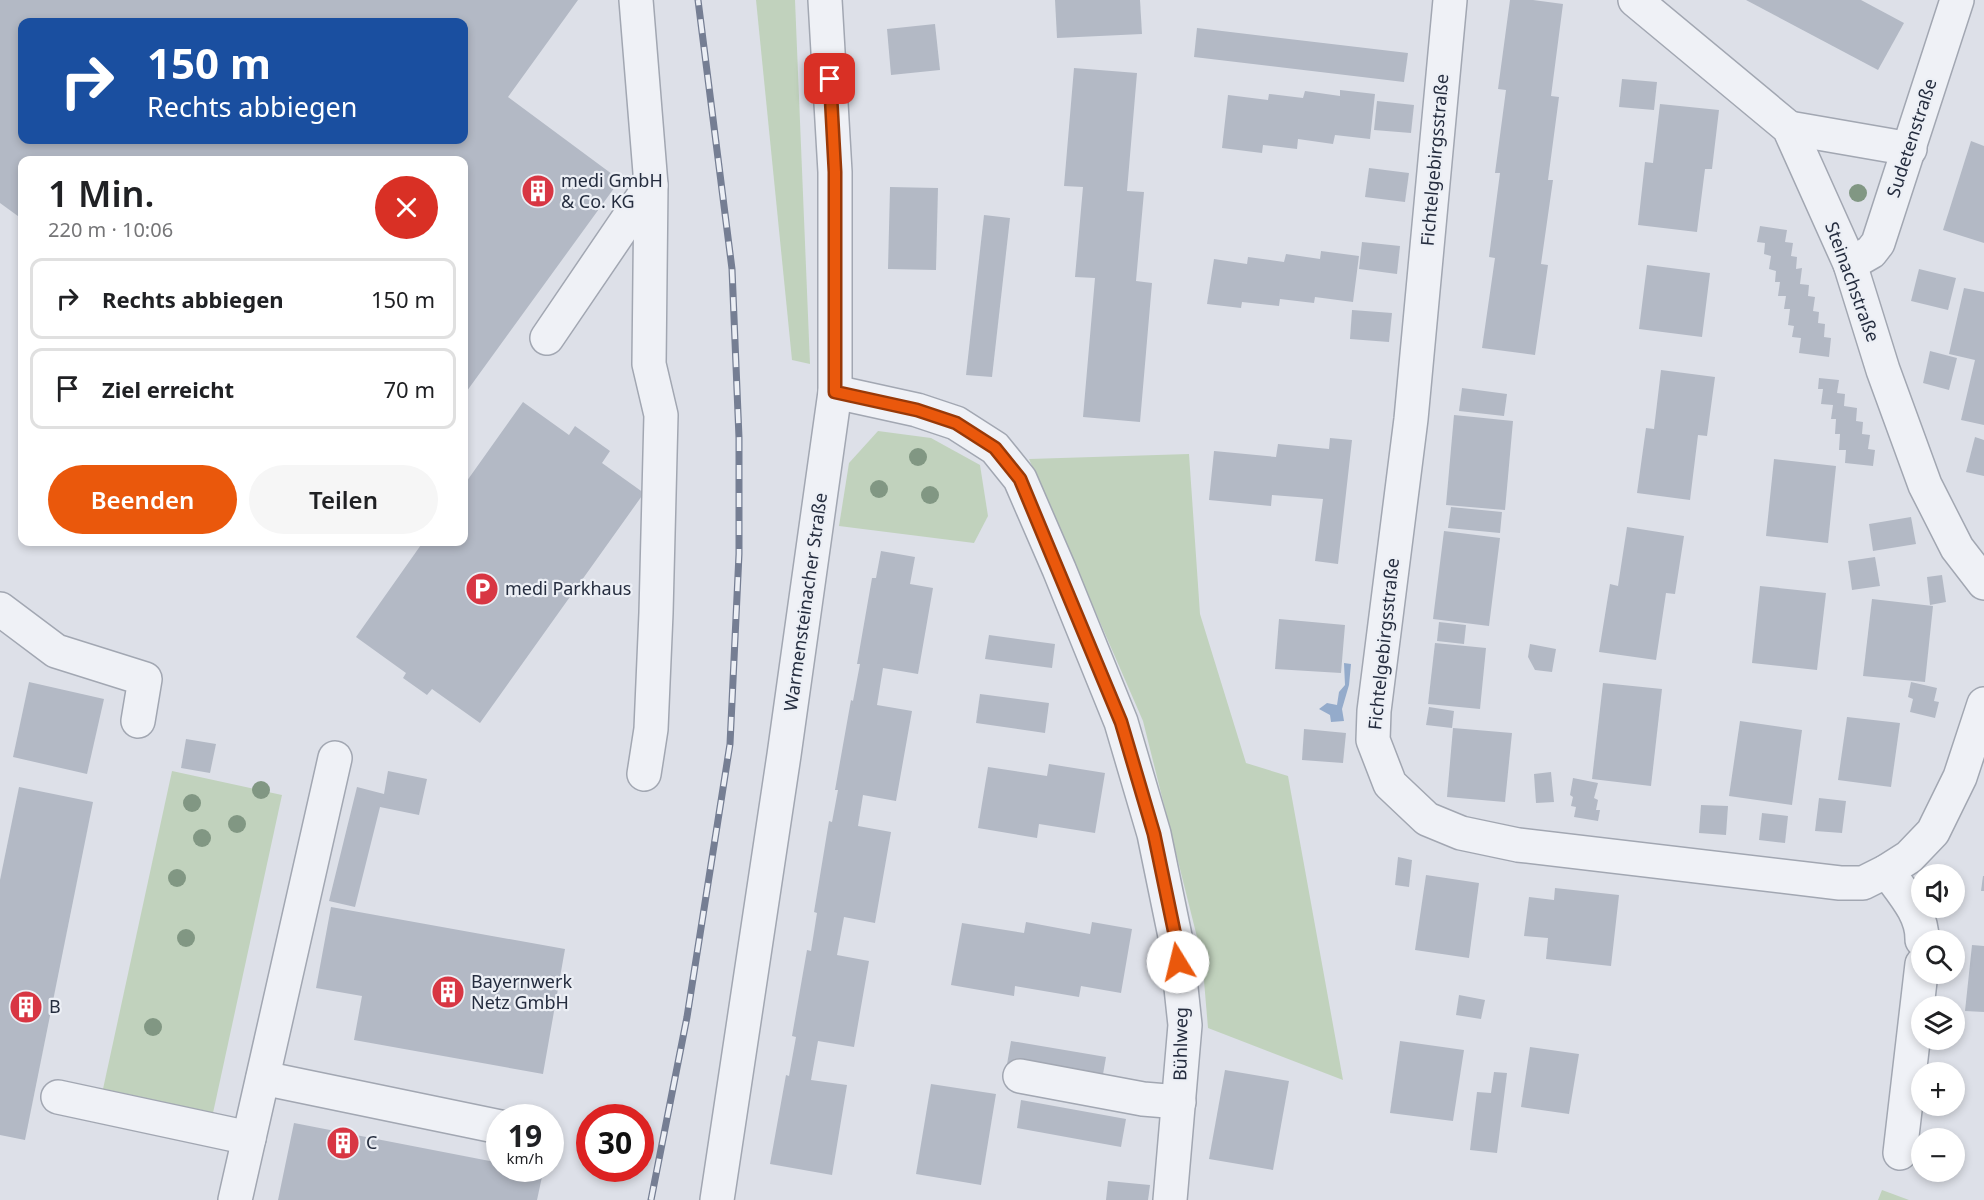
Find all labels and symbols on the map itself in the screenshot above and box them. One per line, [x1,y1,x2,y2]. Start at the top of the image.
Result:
pin [804,53,855,104]
street label: Fichtelgebirgsstraße [1415,73,1453,247]
street label: Sudetenstraße [1881,75,1942,200]
place label: medi GmbH & Co. KG [561,168,663,213]
building icon: medi GmbH & Co. KG [520,173,556,209]
street label: Steinachstraße [1820,218,1886,345]
street label: Warmensteinacher Straße [778,491,832,713]
street label: Fichtelgebirgsstraße [1362,557,1404,731]
parking icon: medi Parkhaus [464,571,500,607]
place label: medi Parkhaus [505,576,631,600]
position arrow [1146,930,1210,994]
place label: Bayernwerk Netz GmbH [471,969,572,1014]
building icon: Bayernwerk Netz GmbH [430,974,466,1010]
building icon: B [8,989,44,1025]
place label: B [49,994,61,1018]
street label: Bühlweg [1167,1007,1193,1081]
speed limit sign: 30 [576,1104,654,1182]
building icon: C [325,1125,361,1161]
place label: C [366,1130,377,1154]

